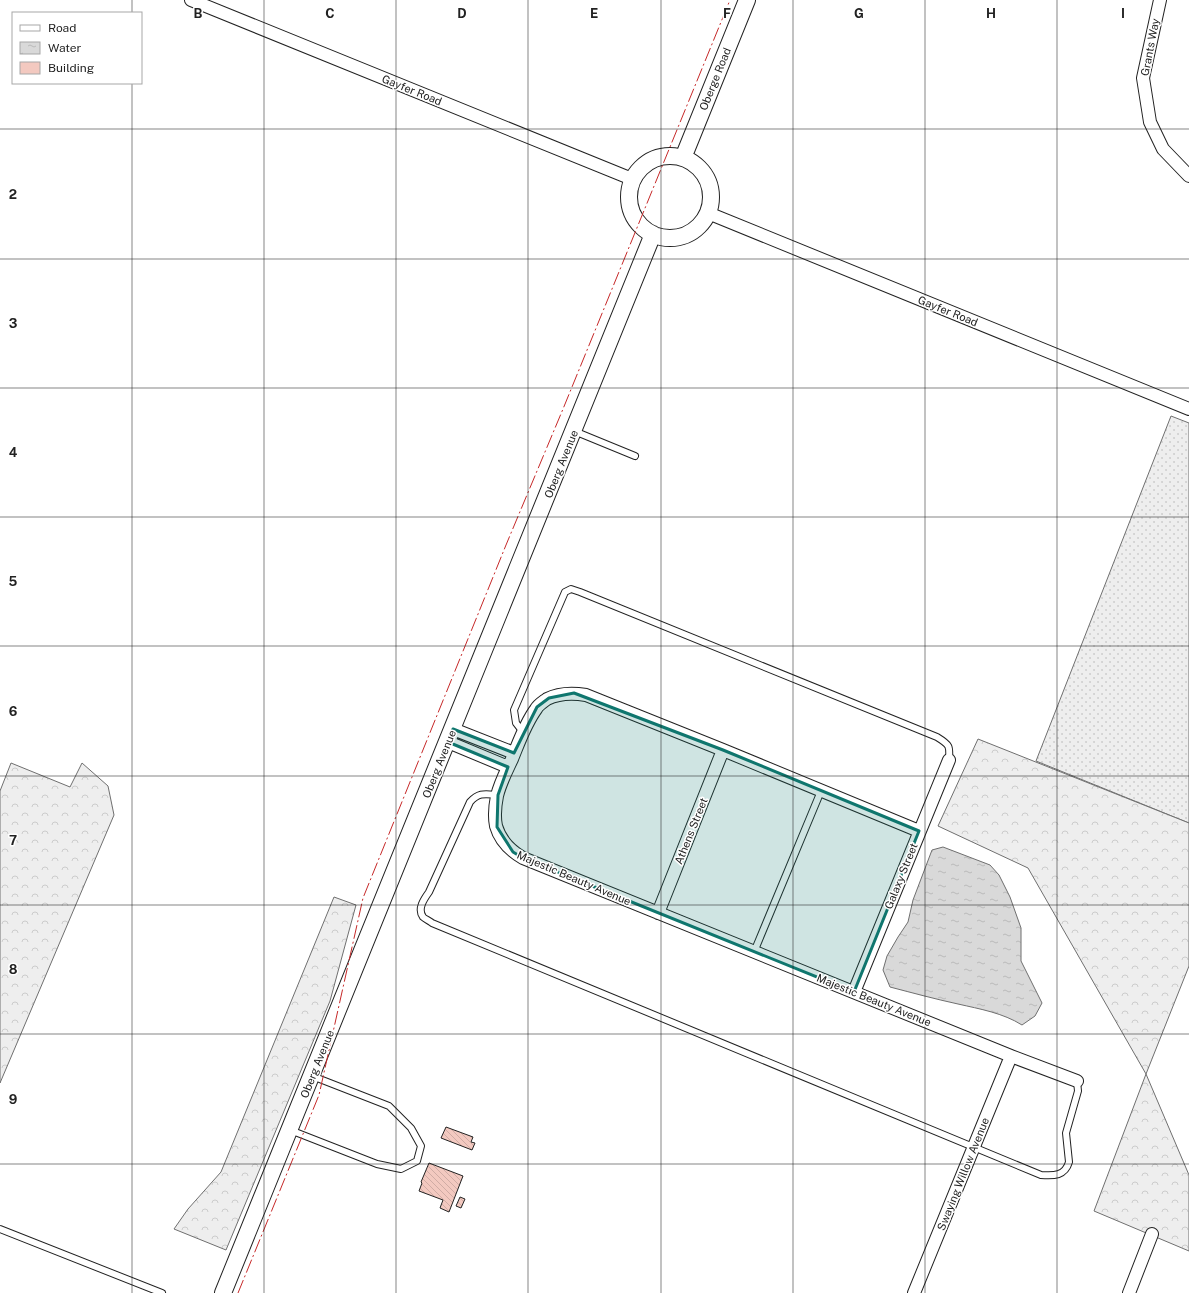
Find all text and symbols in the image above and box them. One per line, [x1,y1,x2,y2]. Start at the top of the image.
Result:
text: B [194,6,203,21]
text: C [325,6,335,21]
text: D [457,6,467,21]
text: E [590,6,598,21]
text: F [723,6,731,21]
text: G [854,6,864,21]
text: H [986,6,996,21]
text: I [1121,6,1125,21]
legend [12,12,142,84]
street label: Grants Way [1139,17,1161,77]
text: Road [48,21,76,35]
text: Water [48,41,82,55]
street label: Oberge Road [697,46,733,112]
text: Building [48,61,94,75]
street label: Gayfer Road [380,73,444,107]
text: 2 [9,187,17,202]
street label: Gayfer Road [916,294,980,328]
text: 3 [9,316,18,331]
street label: Oberg Avenue [542,428,580,500]
text: 4 [9,445,18,460]
text: 5 [9,574,18,589]
text: 6 [9,704,18,719]
street label: Oberg Avenue [420,728,458,800]
street label: Athens Street [672,796,710,866]
text: 7 [9,833,17,848]
street label: Galaxy Street [882,841,920,911]
street label: Majestic Beauty Avenue [515,849,633,907]
text: 8 [9,962,18,977]
street label: Majestic Beauty Avenue [815,971,933,1029]
street label: Oberg Avenue [298,1028,336,1100]
text: 9 [9,1092,17,1107]
street label: Swaying Willow Avenue [935,1116,991,1232]

